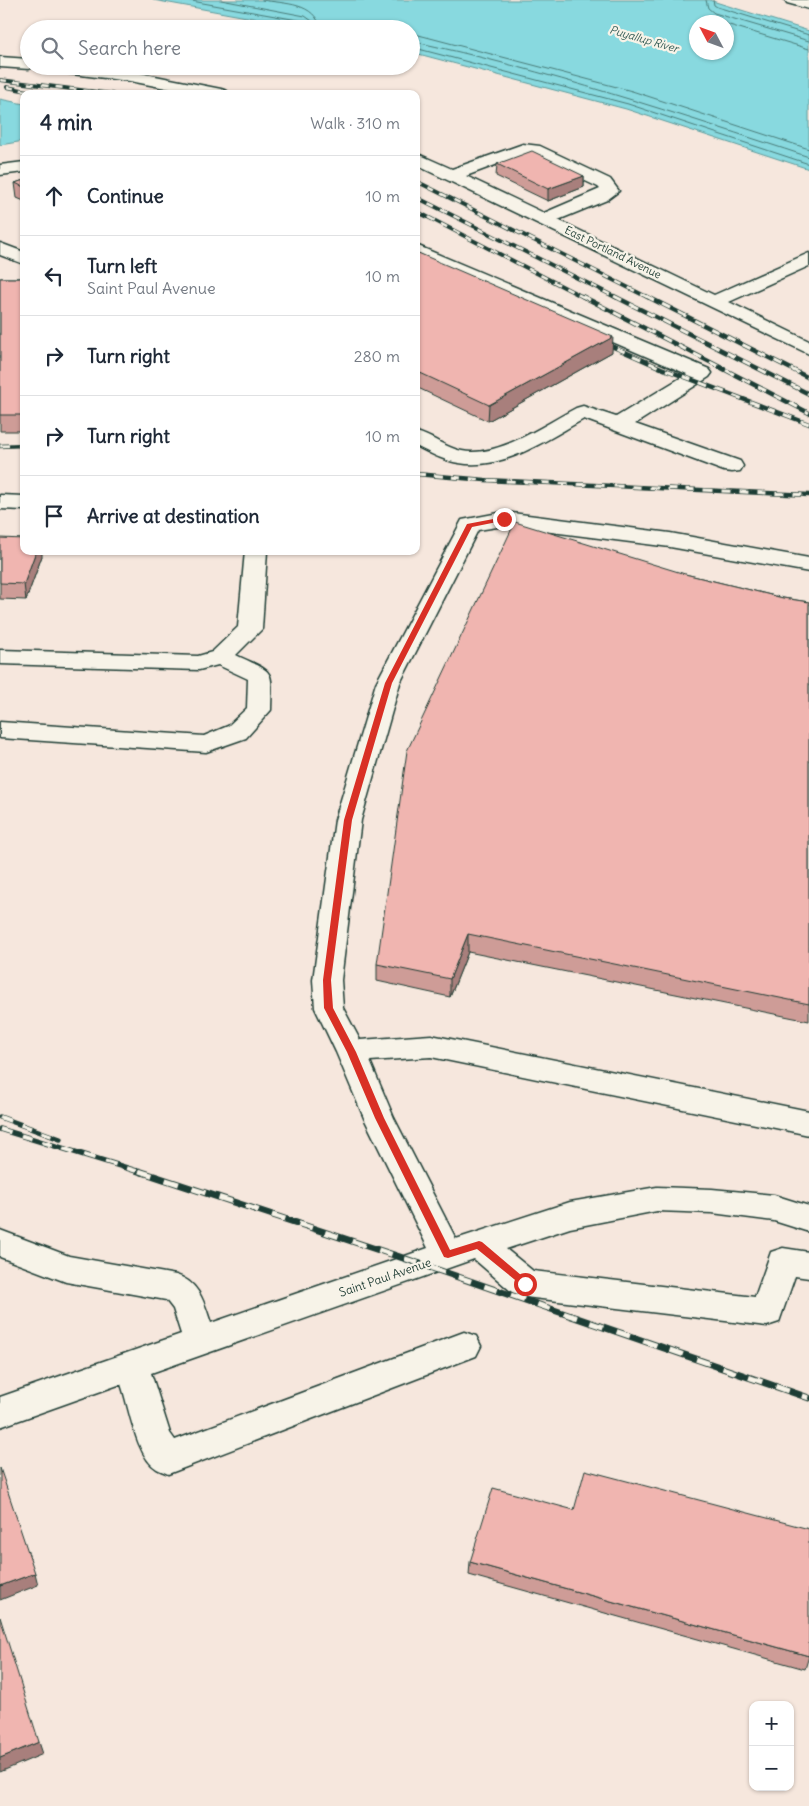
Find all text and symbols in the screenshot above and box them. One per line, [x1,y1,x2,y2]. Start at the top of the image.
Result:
north arrow [689,15,734,60]
search box [20,20,420,75]
water label: Puyallup River [608,22,681,56]
icon: search [38,34,66,62]
text: Search here [78,36,181,60]
text: 4 min [40,109,92,136]
text: Walk · 310 m [310,113,400,133]
icon: ahead [40,182,68,210]
text: Continue [87,184,164,208]
text: 10 m [365,186,400,206]
street label: East Portland Avenue [562,223,664,281]
text: Turn left [87,254,157,278]
icon: left [40,262,68,290]
text: 10 m [365,266,400,286]
text: Saint Paul Avenue [87,278,216,298]
icon: right [40,342,68,370]
text: Turn right [87,344,170,368]
text: 280 m [354,346,400,366]
icon: right [40,422,68,450]
text: Turn right [87,424,170,448]
text: 10 m [365,426,400,446]
icon: arrive [40,502,68,530]
text: Arrive at destination [87,504,260,528]
route end [493,508,516,531]
street label: Saint Paul Avenue [337,1254,433,1300]
route start [514,1273,537,1296]
map controls [749,1701,794,1791]
button: + [749,1701,794,1746]
button: − [749,1746,794,1791]

